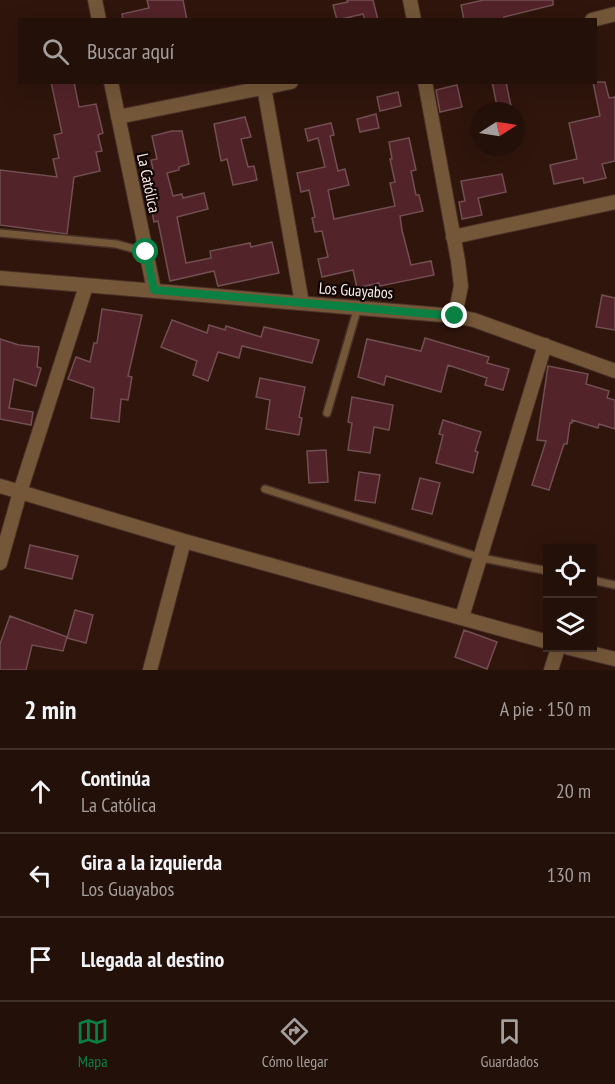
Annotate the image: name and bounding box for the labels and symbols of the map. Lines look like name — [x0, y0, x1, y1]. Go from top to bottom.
north arrow — [471, 102, 525, 156]
street label: La Católica — [133, 151, 165, 215]
route start — [132, 238, 158, 264]
street label: Los Guayabos — [318, 277, 394, 303]
route end — [441, 302, 467, 328]

